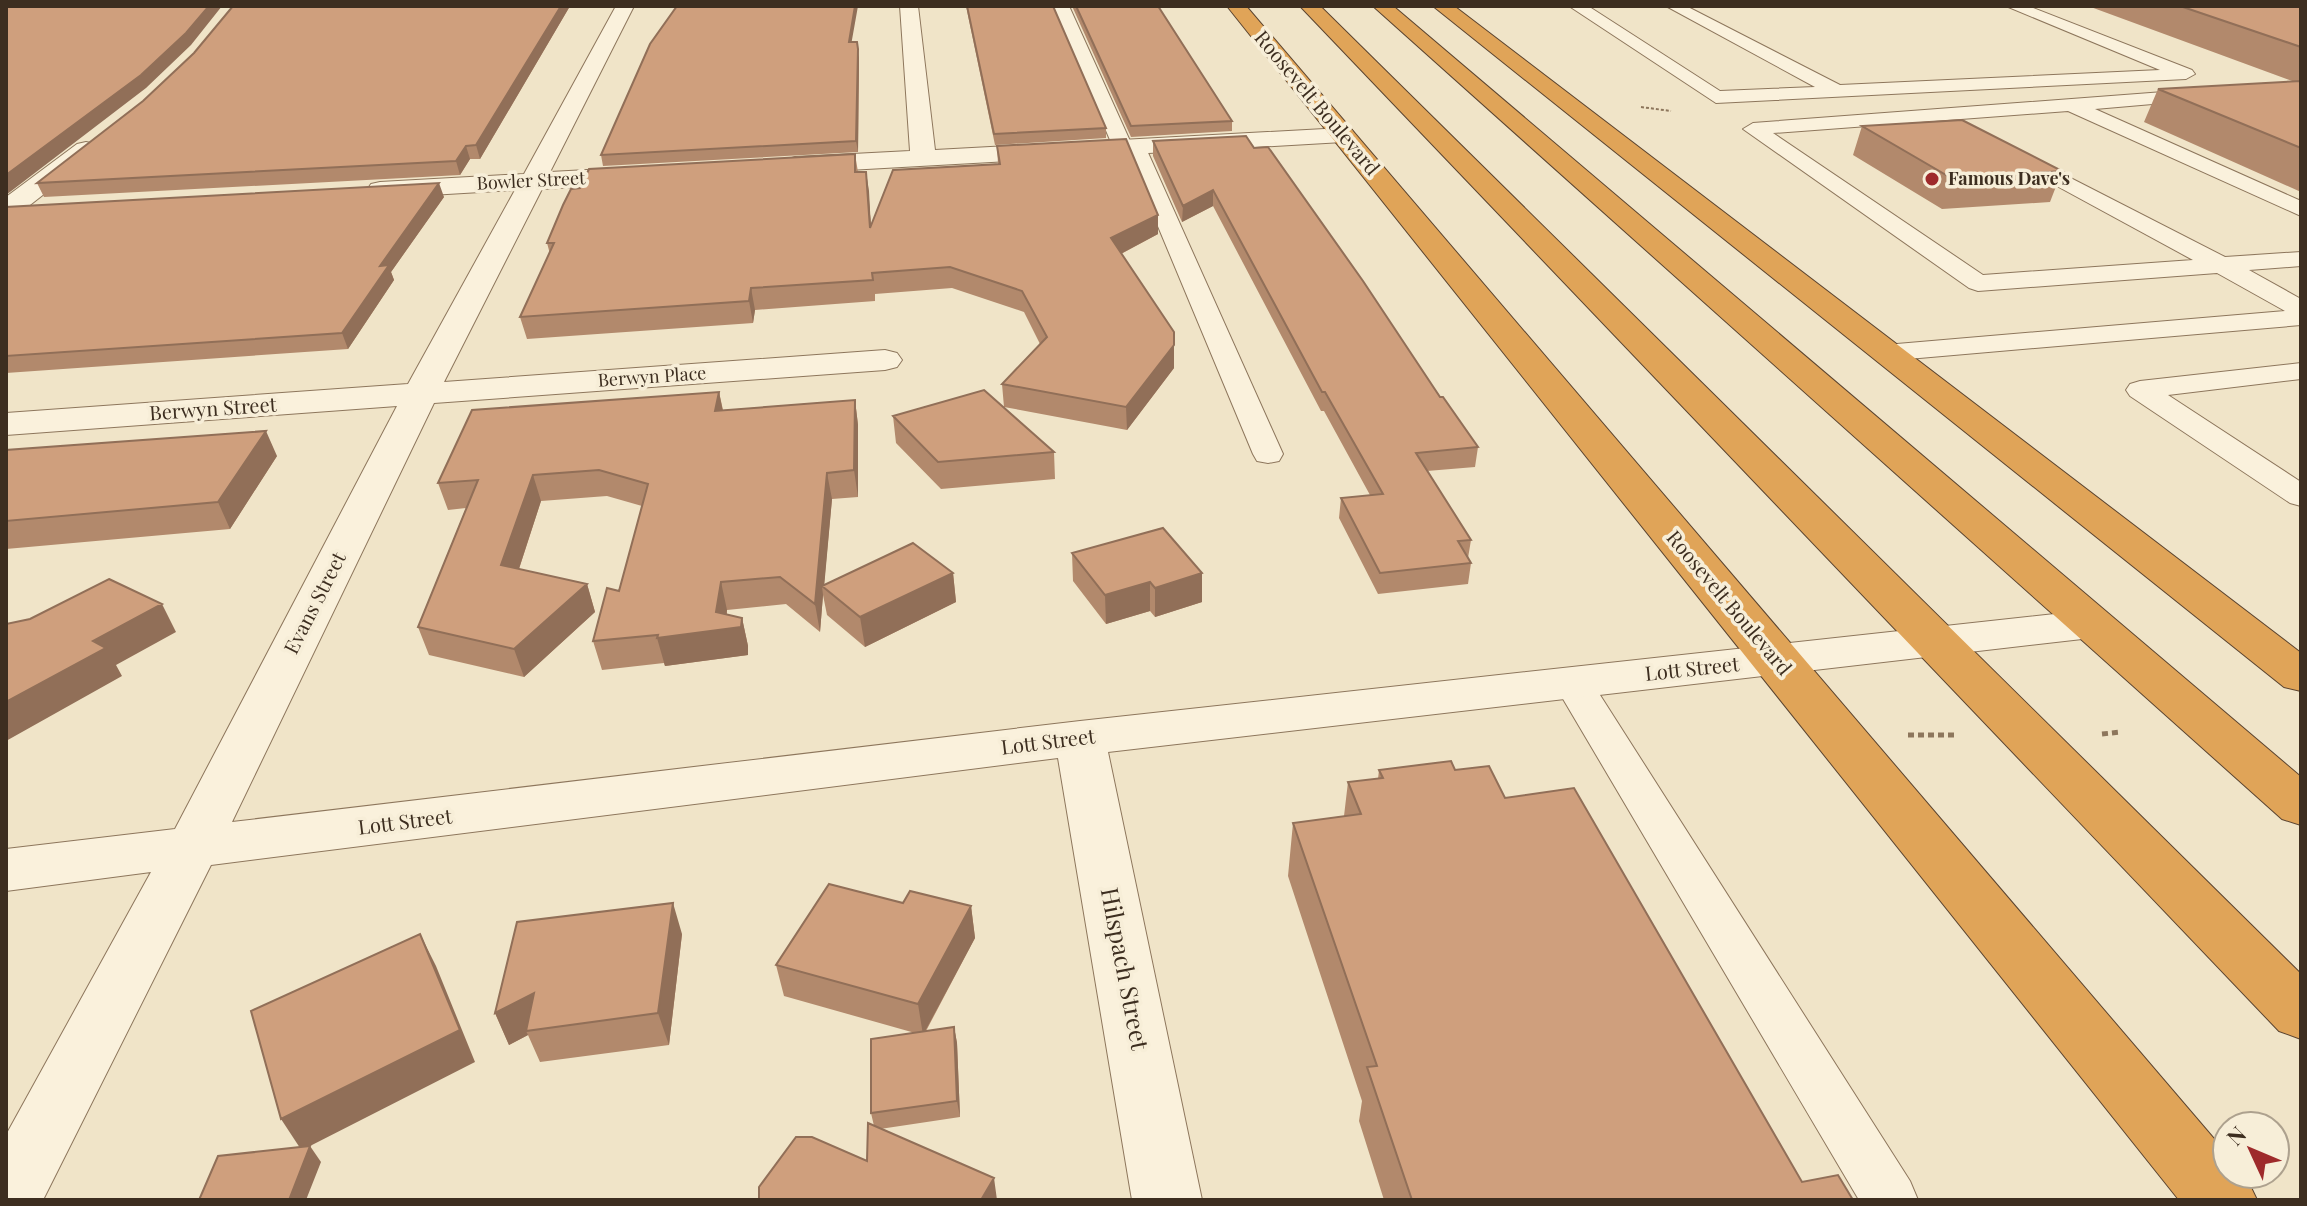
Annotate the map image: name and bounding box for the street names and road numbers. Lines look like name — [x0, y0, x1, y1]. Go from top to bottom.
street label: Roosevelt Boulevard — [1250, 24, 1387, 180]
street label: Bowler Street — [476, 165, 587, 195]
street label: Berwyn Place — [597, 360, 707, 392]
street label: Berwyn Street — [148, 390, 278, 425]
street label: Roosevelt Boulevard — [1662, 524, 1799, 680]
street label: Evans Street — [276, 546, 351, 658]
street label: Lott Street — [1643, 649, 1741, 686]
street label: Lott Street — [999, 721, 1097, 760]
street label: Lott Street — [356, 801, 454, 840]
street label: Hilspach Street — [1095, 885, 1157, 1053]

